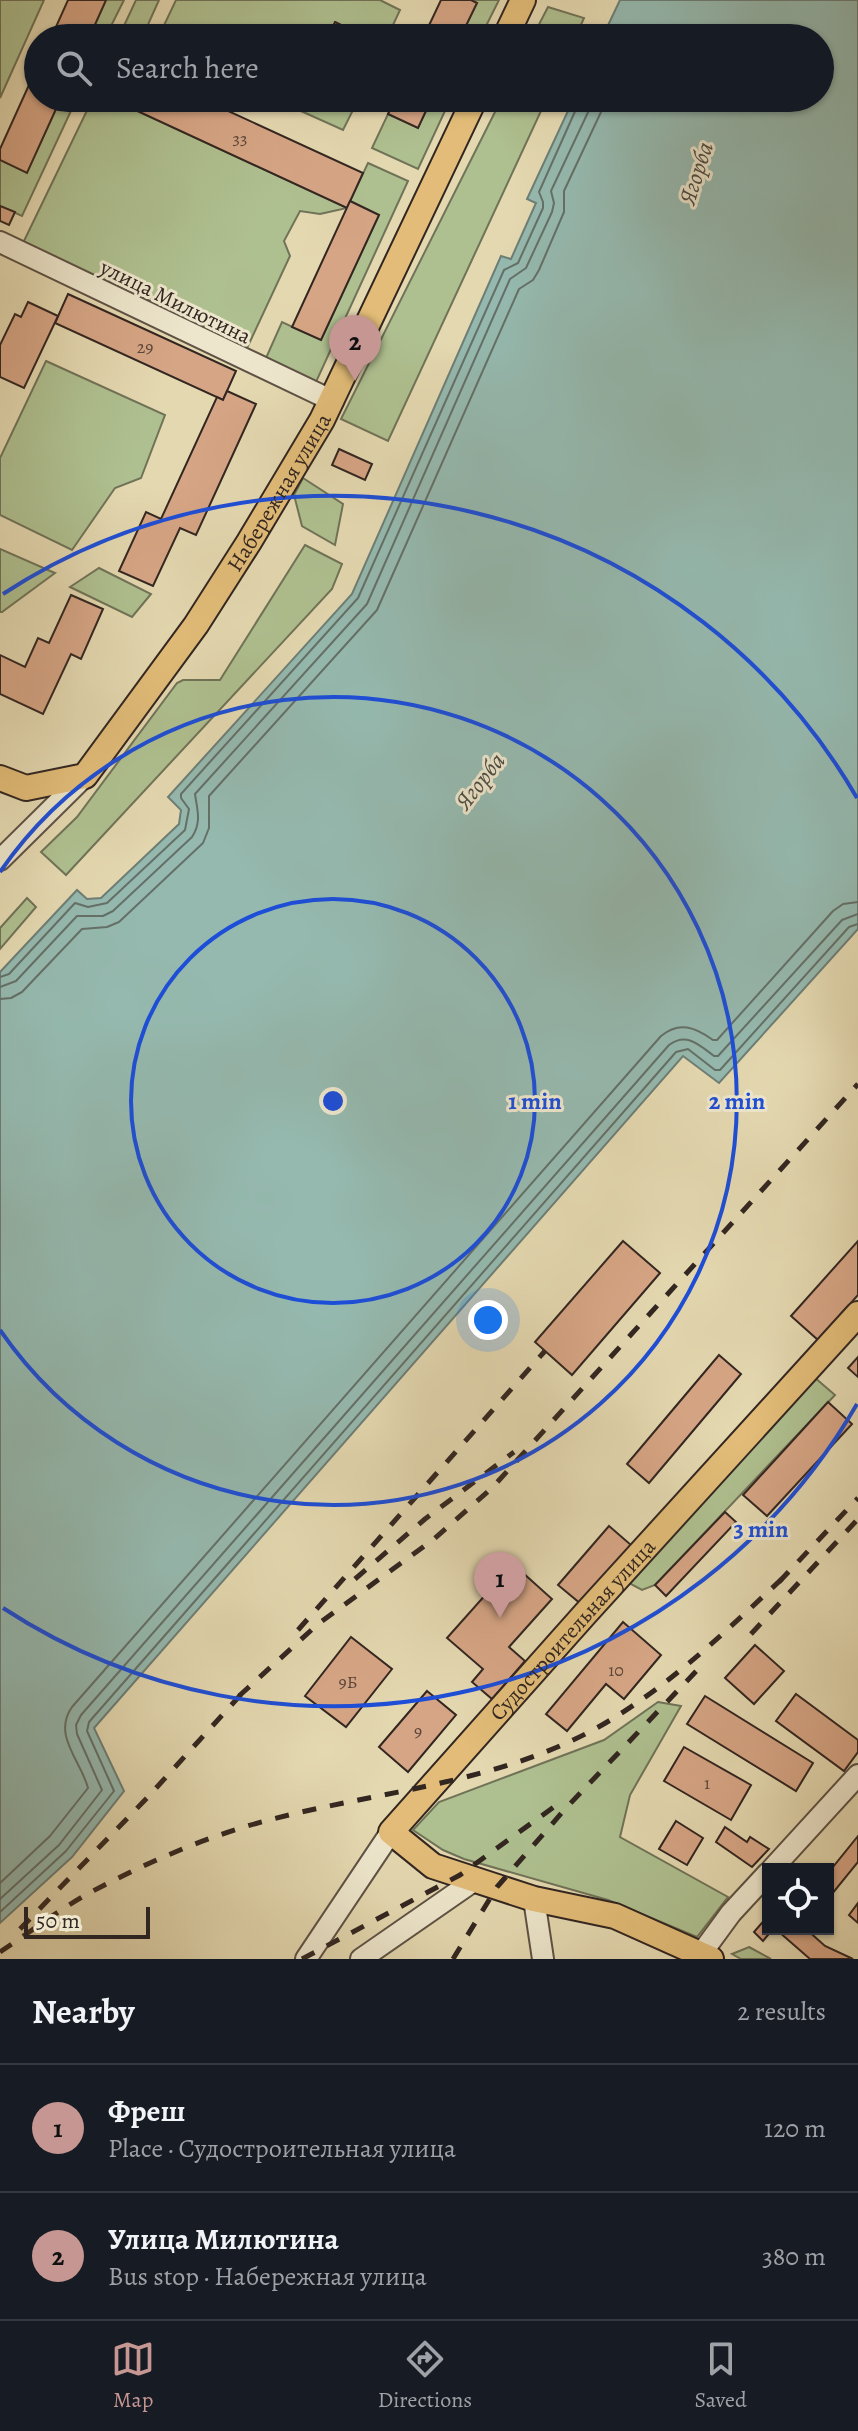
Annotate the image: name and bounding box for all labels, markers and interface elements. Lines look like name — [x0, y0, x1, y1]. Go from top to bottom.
search box — [24, 24, 834, 112]
icon: search — [52, 46, 96, 90]
text: Search here — [116, 48, 259, 88]
house number: 33 — [233, 126, 247, 150]
water label: Ягорба — [671, 138, 721, 209]
street label: улица Милютина — [94, 252, 257, 352]
pin: 2 — [329, 315, 381, 381]
house number: 29 — [137, 335, 153, 359]
street label: Набережная улица — [220, 408, 339, 577]
water label: Ягорба — [447, 746, 512, 817]
text: 1 min — [508, 1085, 562, 1117]
text: 2 min — [709, 1085, 766, 1117]
centre of rings — [319, 1087, 347, 1115]
your location — [468, 1300, 508, 1340]
text: 3 min — [733, 1513, 789, 1545]
street label: Судостроительная улица — [483, 1532, 663, 1727]
pin: 1 — [474, 1552, 526, 1618]
house number: 10 — [608, 1658, 624, 1682]
house number: 9Б — [339, 1670, 357, 1694]
house number: 9 — [414, 1719, 422, 1743]
house number: 1 — [704, 1771, 710, 1795]
map controls — [762, 1863, 834, 1935]
button: locate — [762, 1863, 834, 1935]
scale bar — [24, 1903, 150, 1939]
text: 50 m — [36, 1906, 80, 1936]
text: Nearby — [32, 1988, 135, 2035]
text: 2 results — [737, 1994, 826, 2029]
text: Фреш — [108, 2091, 185, 2131]
text: 1 — [53, 2111, 63, 2146]
text: 120 m — [764, 2111, 826, 2146]
text: Place · Судостроительная улица — [108, 2131, 456, 2166]
text: Улица Милютина — [108, 2219, 339, 2259]
text: 2 — [52, 2239, 64, 2274]
text: 380 m — [762, 2239, 826, 2274]
text: Bus stop · Набережная улица — [108, 2259, 427, 2294]
tab: Map — [111, 2337, 155, 2415]
tab: Directions — [378, 2337, 472, 2415]
tab: Saved — [695, 2337, 747, 2415]

